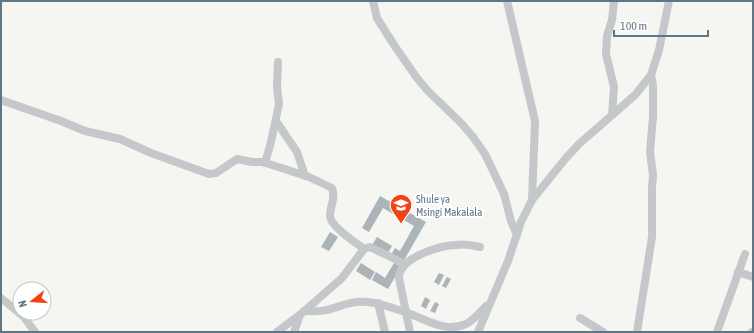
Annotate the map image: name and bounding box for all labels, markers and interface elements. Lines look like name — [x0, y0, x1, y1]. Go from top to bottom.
scale bar — [614, 12, 708, 38]
text: 100 m — [620, 19, 647, 33]
school or university icon: Shule ya Msingi Makalala — [388, 192, 414, 225]
place label: Shule ya Msingi Makalala — [416, 193, 482, 218]
north arrow — [12, 281, 52, 321]
text: N — [16, 299, 29, 309]

